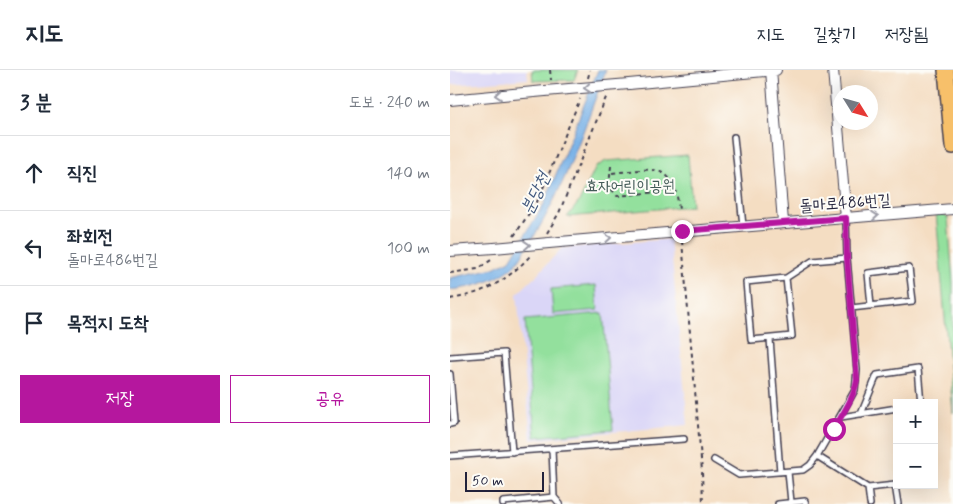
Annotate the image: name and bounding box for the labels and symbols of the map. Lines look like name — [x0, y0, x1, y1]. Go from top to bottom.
one-way arrow — [583, 82, 591, 93]
north arrow — [833, 85, 878, 130]
one-way arrow — [493, 90, 501, 101]
water label: 분당천 — [516, 167, 557, 218]
park label: 효자어린이공원 — [585, 176, 675, 197]
street label: 돌마로486번길 — [799, 190, 891, 217]
one-way arrow — [871, 210, 879, 221]
route end — [671, 220, 694, 243]
one-way arrow — [605, 233, 613, 244]
one-way arrow — [523, 240, 531, 251]
route start — [823, 418, 846, 441]
scale bar — [465, 469, 544, 492]

